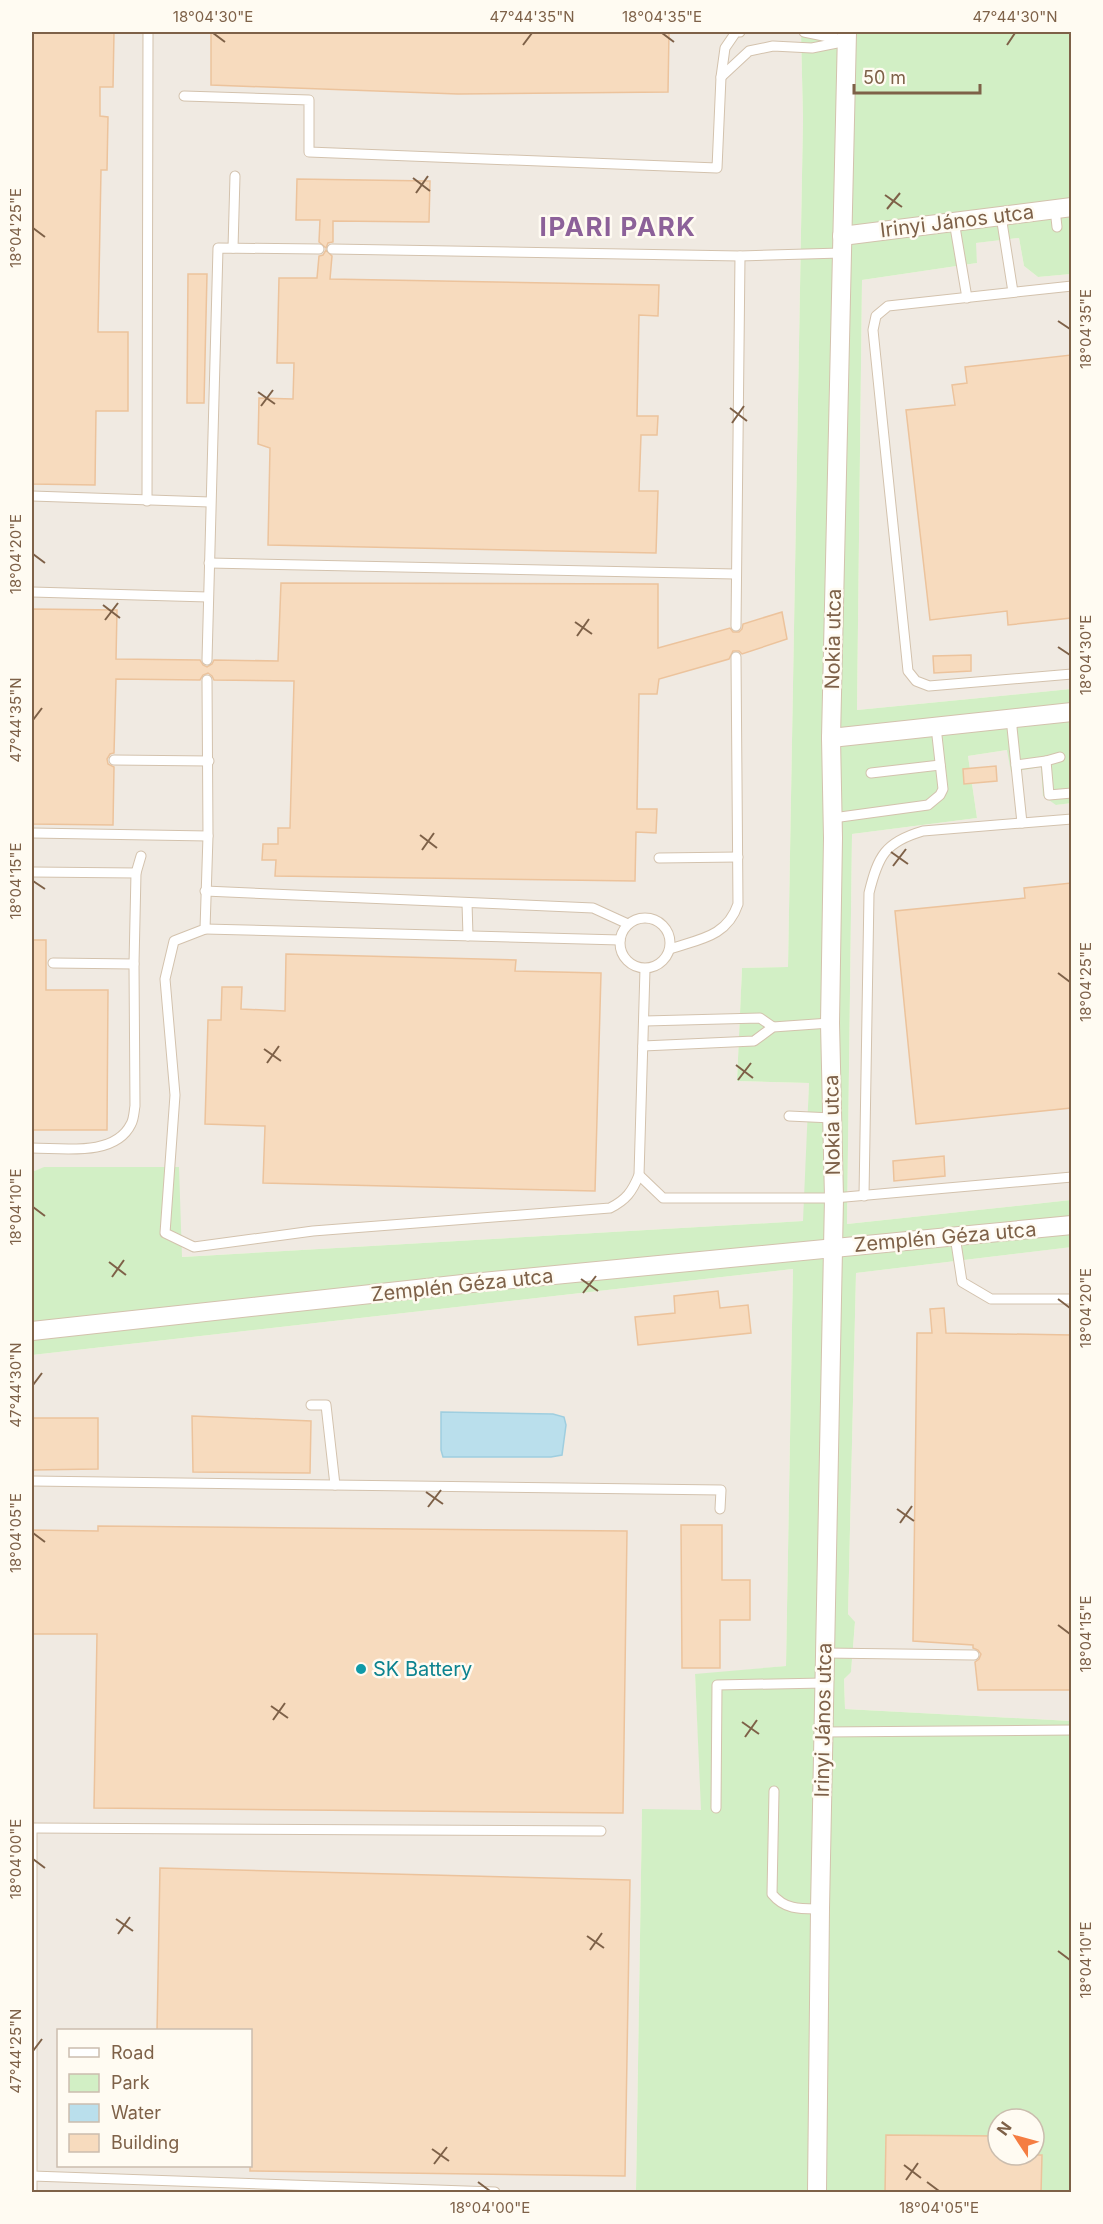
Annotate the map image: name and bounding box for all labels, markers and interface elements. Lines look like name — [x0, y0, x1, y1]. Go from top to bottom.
text: 18°04'30"E — [173, 7, 253, 26]
text: 47°44'35"N — [490, 7, 574, 26]
text: 18°04'35"E — [622, 7, 702, 26]
text: 47°44'30"N — [972, 7, 1058, 26]
scale bar — [854, 57, 980, 95]
text: 50 m — [863, 67, 906, 88]
text: 18°04'25"E — [6, 188, 25, 268]
street label: Irinyi János utca — [879, 200, 1035, 242]
district label: IPARI PARK — [540, 211, 696, 242]
text: 18°04'35"E — [1076, 289, 1095, 369]
text: 18°04'20"E — [6, 514, 25, 594]
street label: Nokia utca — [820, 588, 846, 690]
text: 18°04'30"E — [1076, 615, 1095, 695]
text: 47°44'35"N — [6, 678, 25, 762]
text: 18°04'15"E — [6, 843, 25, 919]
text: 18°04'25"E — [1076, 942, 1095, 1022]
street label: Nokia utca — [819, 1074, 845, 1176]
text: 18°04'10"E — [6, 1168, 25, 1246]
street label: Zemplén Géza utca — [853, 1217, 1037, 1257]
street label: Zemplén Géza utca — [370, 1263, 554, 1307]
text: 18°04'20"E — [1076, 1268, 1095, 1348]
text: 47°44'30"N — [6, 1342, 25, 1428]
text: 18°04'05"E — [6, 1493, 25, 1573]
text: 18°04'15"E — [1076, 1596, 1095, 1672]
street label: Irinyi János utca — [810, 1642, 836, 1798]
place label: SK Battery — [373, 1657, 472, 1681]
marker: SK Battery — [354, 1662, 368, 1676]
text: 18°04'00"E — [6, 1819, 25, 1899]
text: 18°04'10"E — [1076, 1921, 1095, 1999]
text: 47°44'25"N — [6, 2009, 25, 2093]
legend — [57, 2029, 252, 2167]
text: Road — [111, 2042, 154, 2063]
text: Park — [111, 2072, 150, 2093]
text: Water — [111, 2102, 161, 2123]
north arrow — [986, 2107, 1046, 2167]
text: N — [992, 2117, 1016, 2139]
text: Building — [111, 2132, 179, 2153]
text: 18°04'00"E — [450, 2198, 530, 2217]
text: 18°04'05"E — [899, 2198, 979, 2217]

